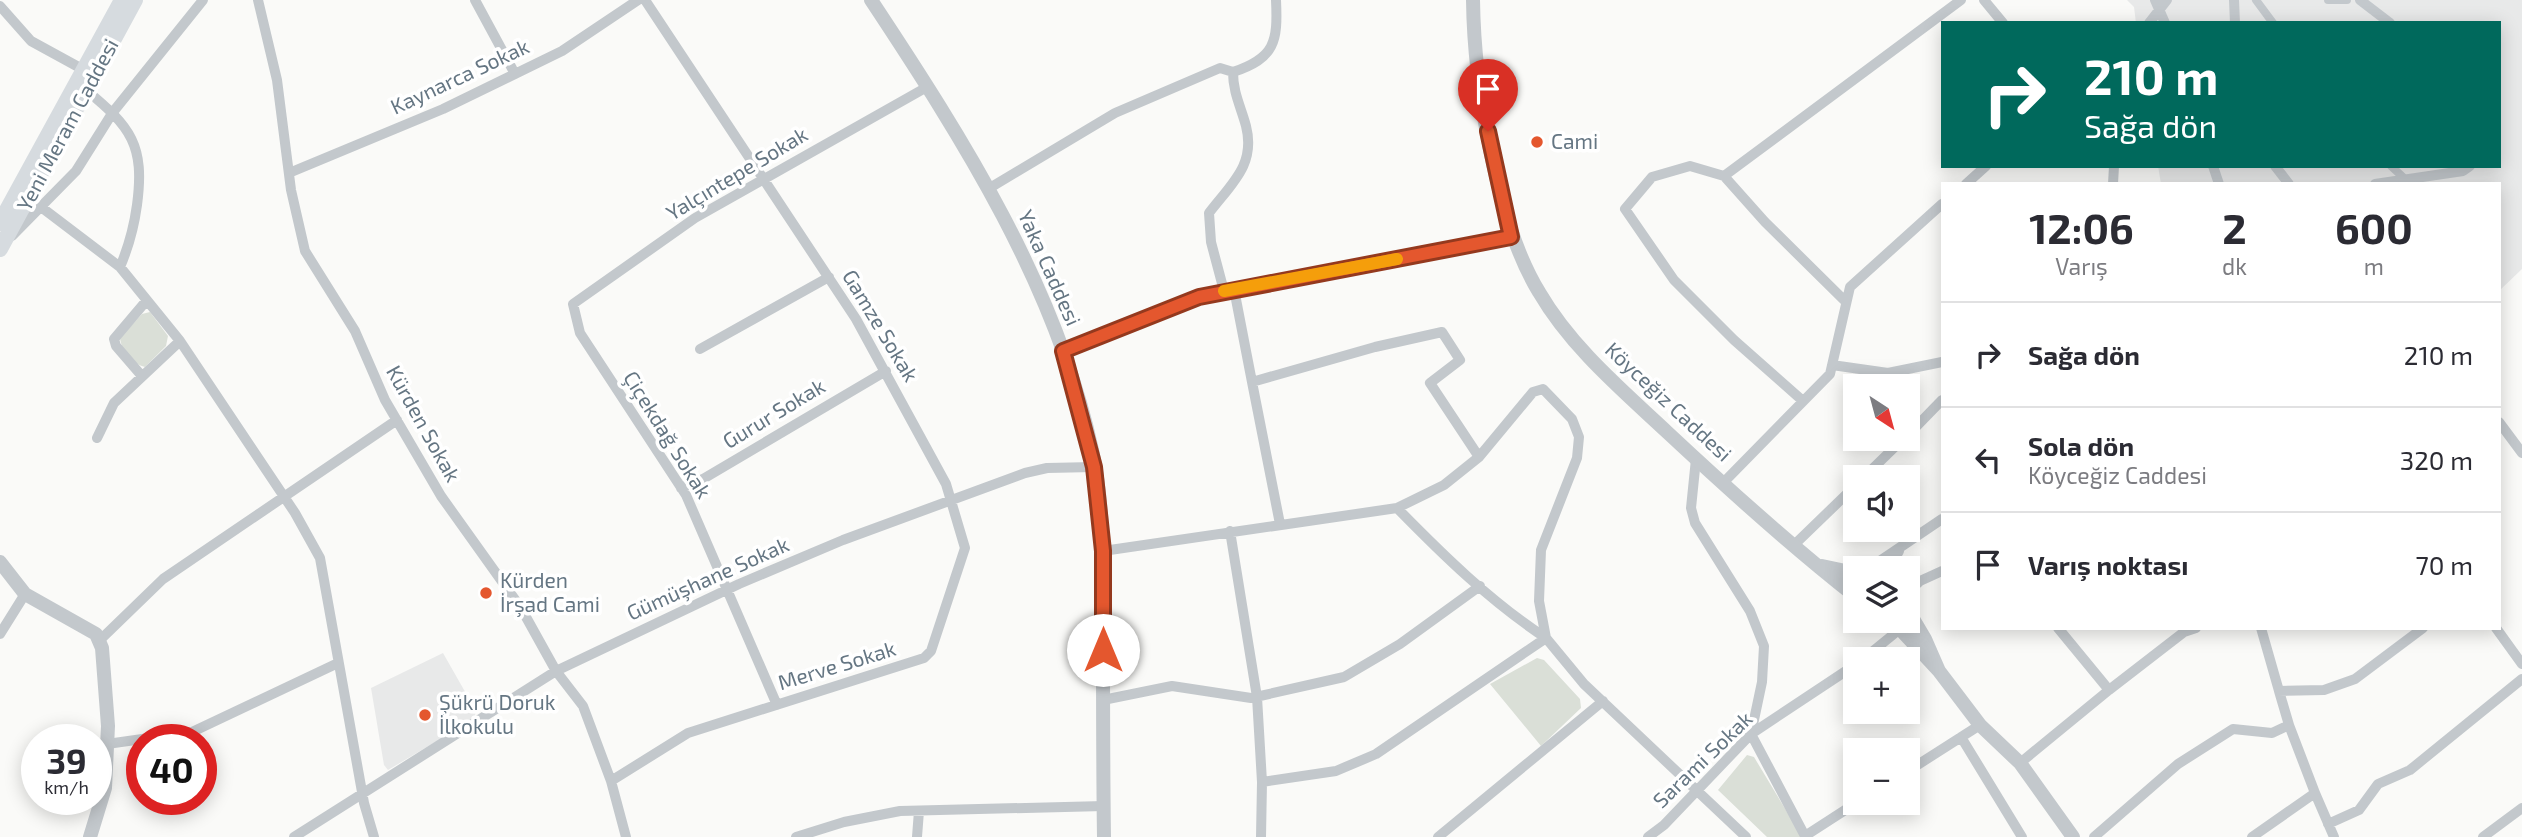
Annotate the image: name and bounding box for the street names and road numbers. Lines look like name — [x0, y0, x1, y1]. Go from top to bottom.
street label: Kaynarca Sokak — [386, 32, 533, 119]
street label: Yeni Meram Caddesi — [11, 34, 123, 215]
street label: Yalçıntepe Sokak — [661, 121, 813, 226]
street label: Yaka Caddesi — [1014, 206, 1087, 329]
street label: Gamze Sokak — [838, 265, 925, 386]
street label: Köyceğiz Caddesi — [1601, 336, 1737, 466]
street label: Kürden Sokak — [382, 361, 467, 486]
street label: Çiçekdağ Sokak — [617, 366, 718, 504]
street label: Gurur Sokak — [718, 372, 829, 453]
street label: Gümüşhane Sokak — [623, 531, 793, 626]
street label: Merve Sokak — [775, 635, 899, 694]
street label: Sarami Sokak — [1647, 705, 1757, 812]

